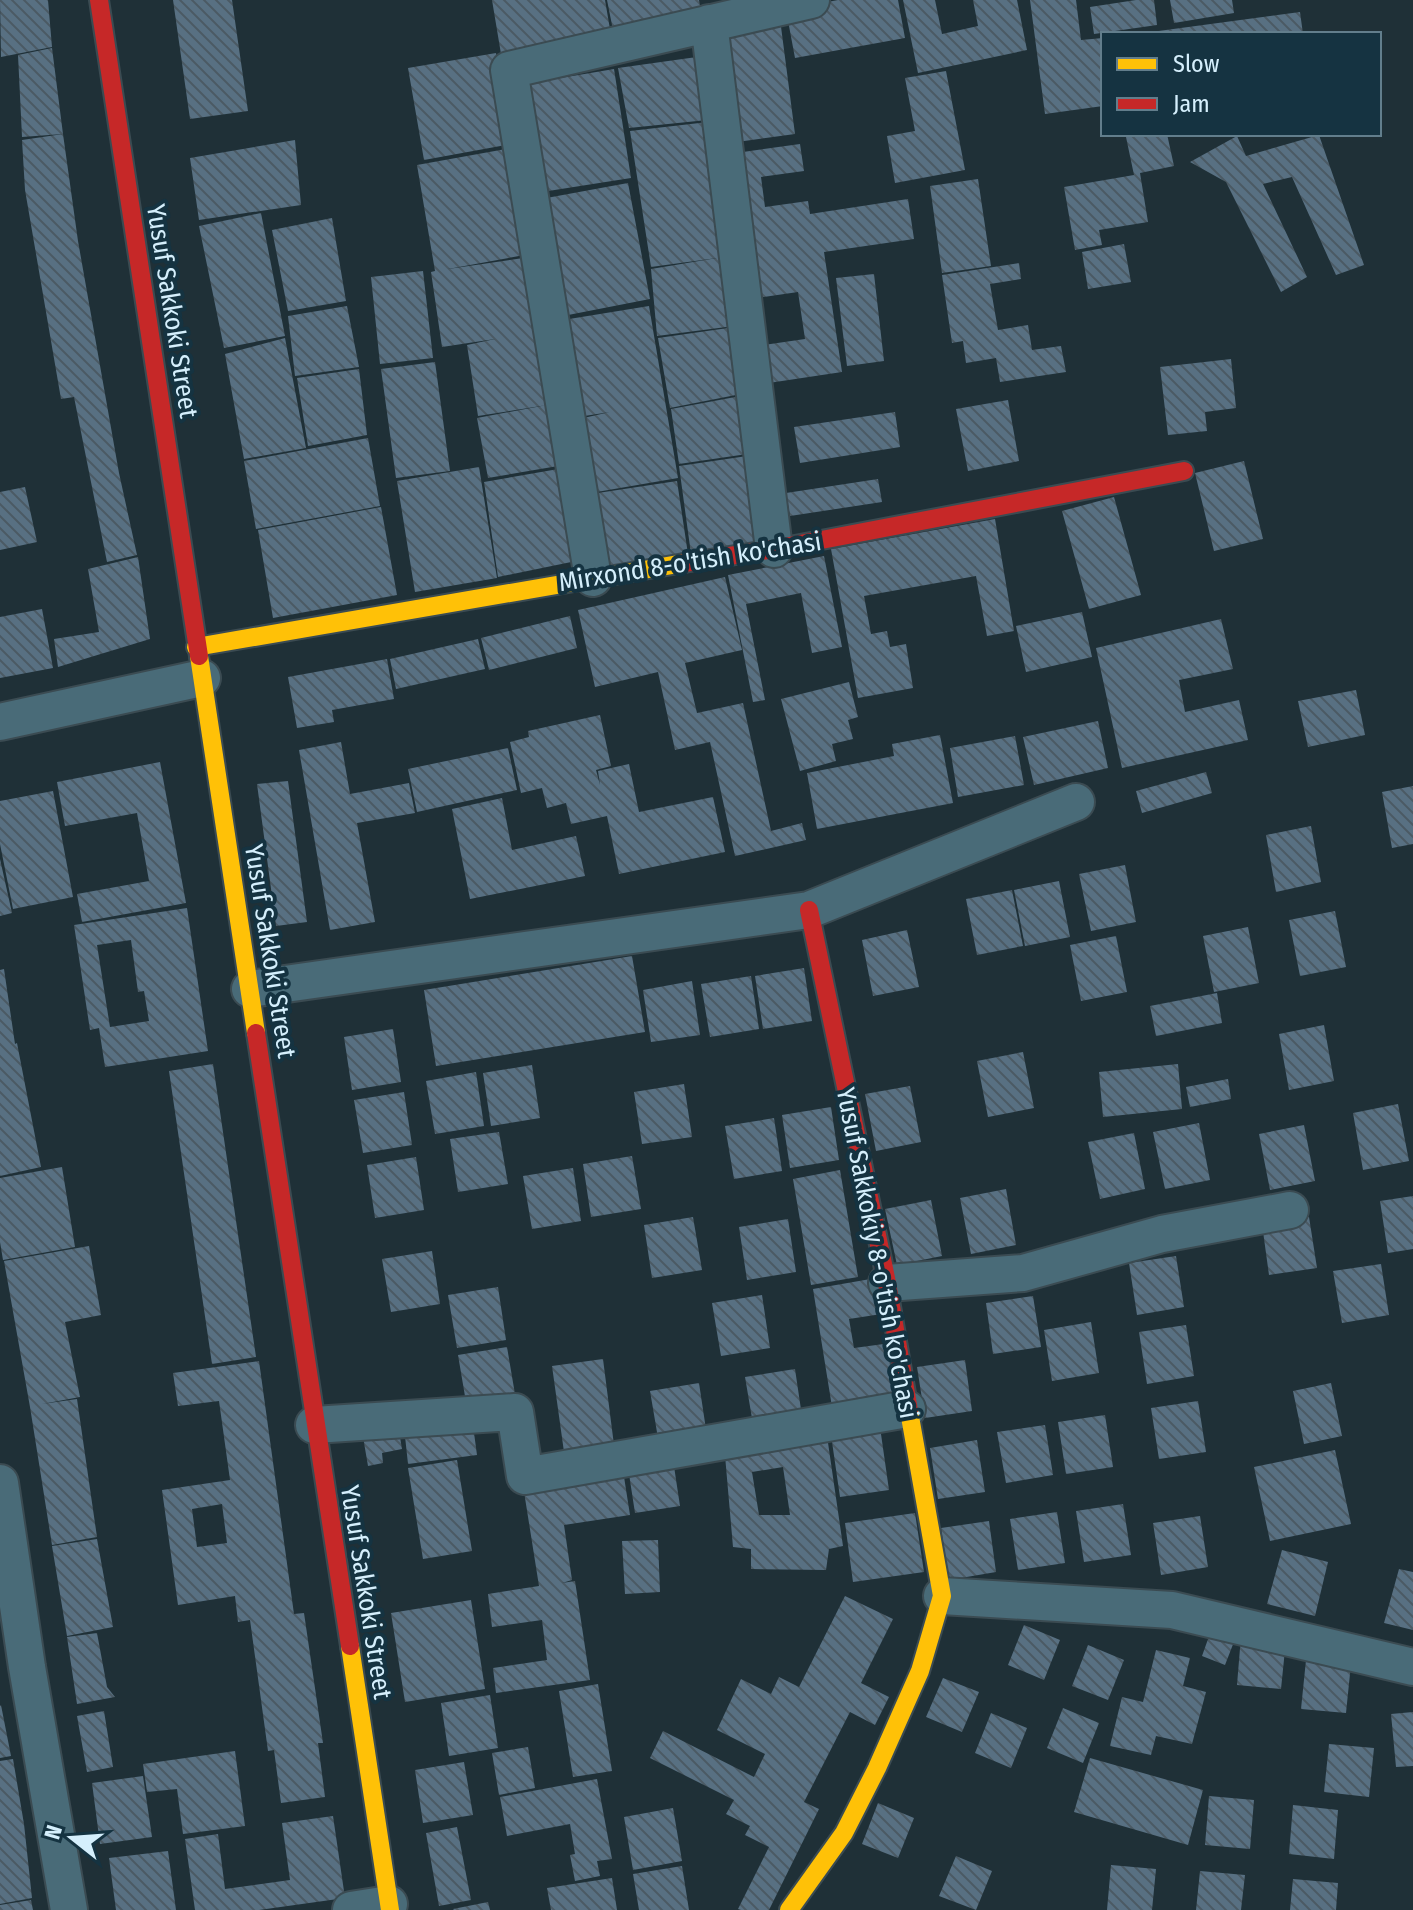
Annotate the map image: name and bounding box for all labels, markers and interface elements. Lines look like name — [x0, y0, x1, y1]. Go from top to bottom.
legend — [1101, 32, 1381, 136]
text: Slow — [1173, 50, 1220, 78]
text: Jam — [1173, 90, 1210, 118]
street label: Yusuf Sakkoki Street — [140, 202, 204, 421]
street label: Mirxond 8-o'tish ko'chasi — [556, 526, 824, 598]
street label: Yusuf Sakkoki Street — [238, 842, 302, 1061]
street label: Yusuf Sakkokiy 8-o'tish ko'chasi — [830, 1085, 924, 1421]
street label: Yusuf Sakkoki Street — [334, 1483, 398, 1702]
north arrow — [32, 1798, 112, 1878]
text: N — [39, 1822, 68, 1843]

